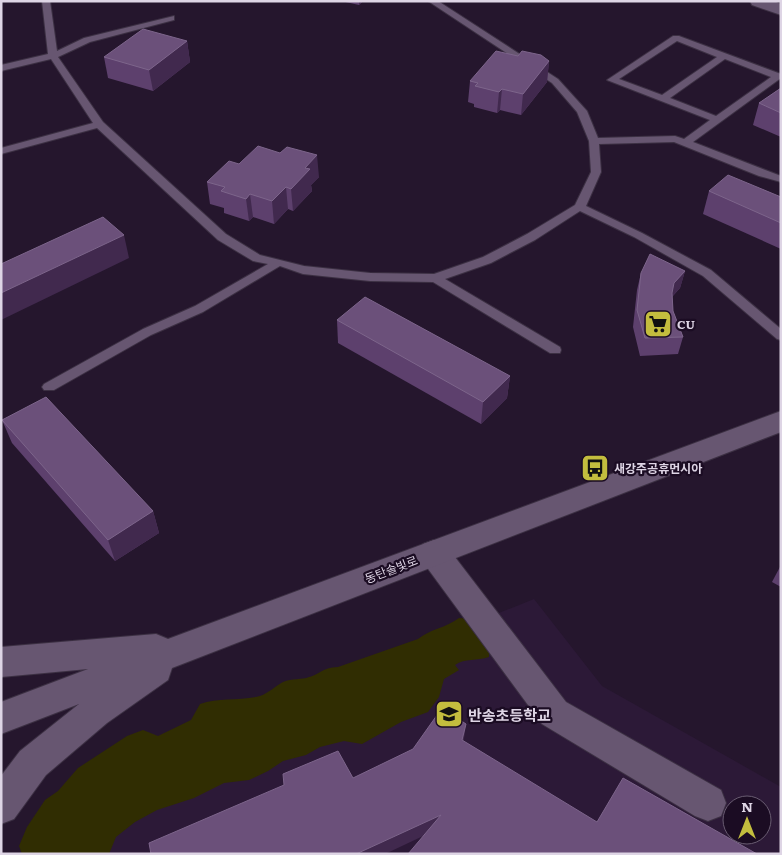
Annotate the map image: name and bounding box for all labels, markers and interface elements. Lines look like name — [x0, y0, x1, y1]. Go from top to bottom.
supermarket icon: CU — [643, 309, 673, 339]
place label: CU — [677, 315, 695, 333]
bus stop icon: 새강주공휴먼시아 — [580, 453, 610, 483]
place label: 새강주공휴먼시아 — [614, 459, 702, 477]
street label: 동탄솔빛로 — [362, 551, 420, 587]
school or university icon: 반송초등학교 — [434, 699, 464, 729]
place label: 반송초등학교 — [468, 703, 551, 726]
north arrow — [722, 795, 772, 845]
text: N — [741, 796, 753, 816]

